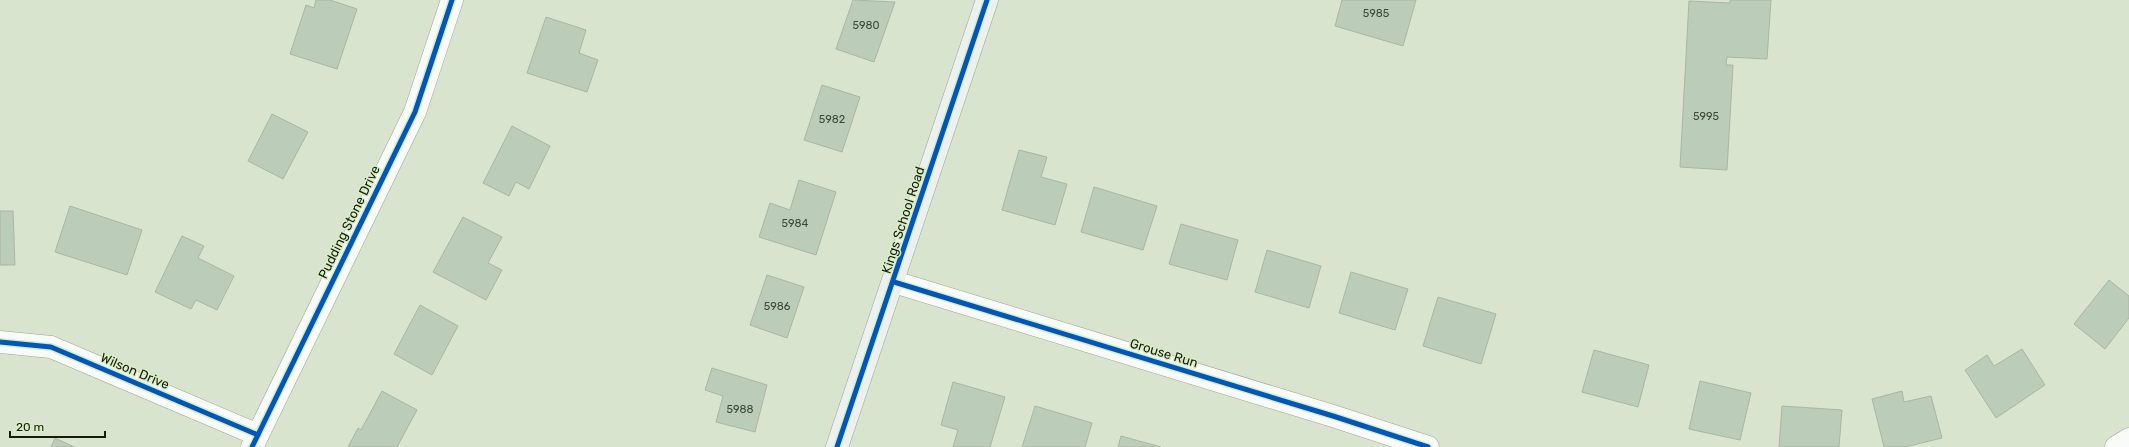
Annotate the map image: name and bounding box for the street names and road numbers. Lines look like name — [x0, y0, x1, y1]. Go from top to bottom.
street label: Pudding Stone Drive — [315, 163, 384, 281]
street label: Kings School Road — [879, 165, 928, 276]
street label: Grouse Run — [1128, 336, 1200, 370]
street label: Wilson Drive — [98, 350, 172, 392]

